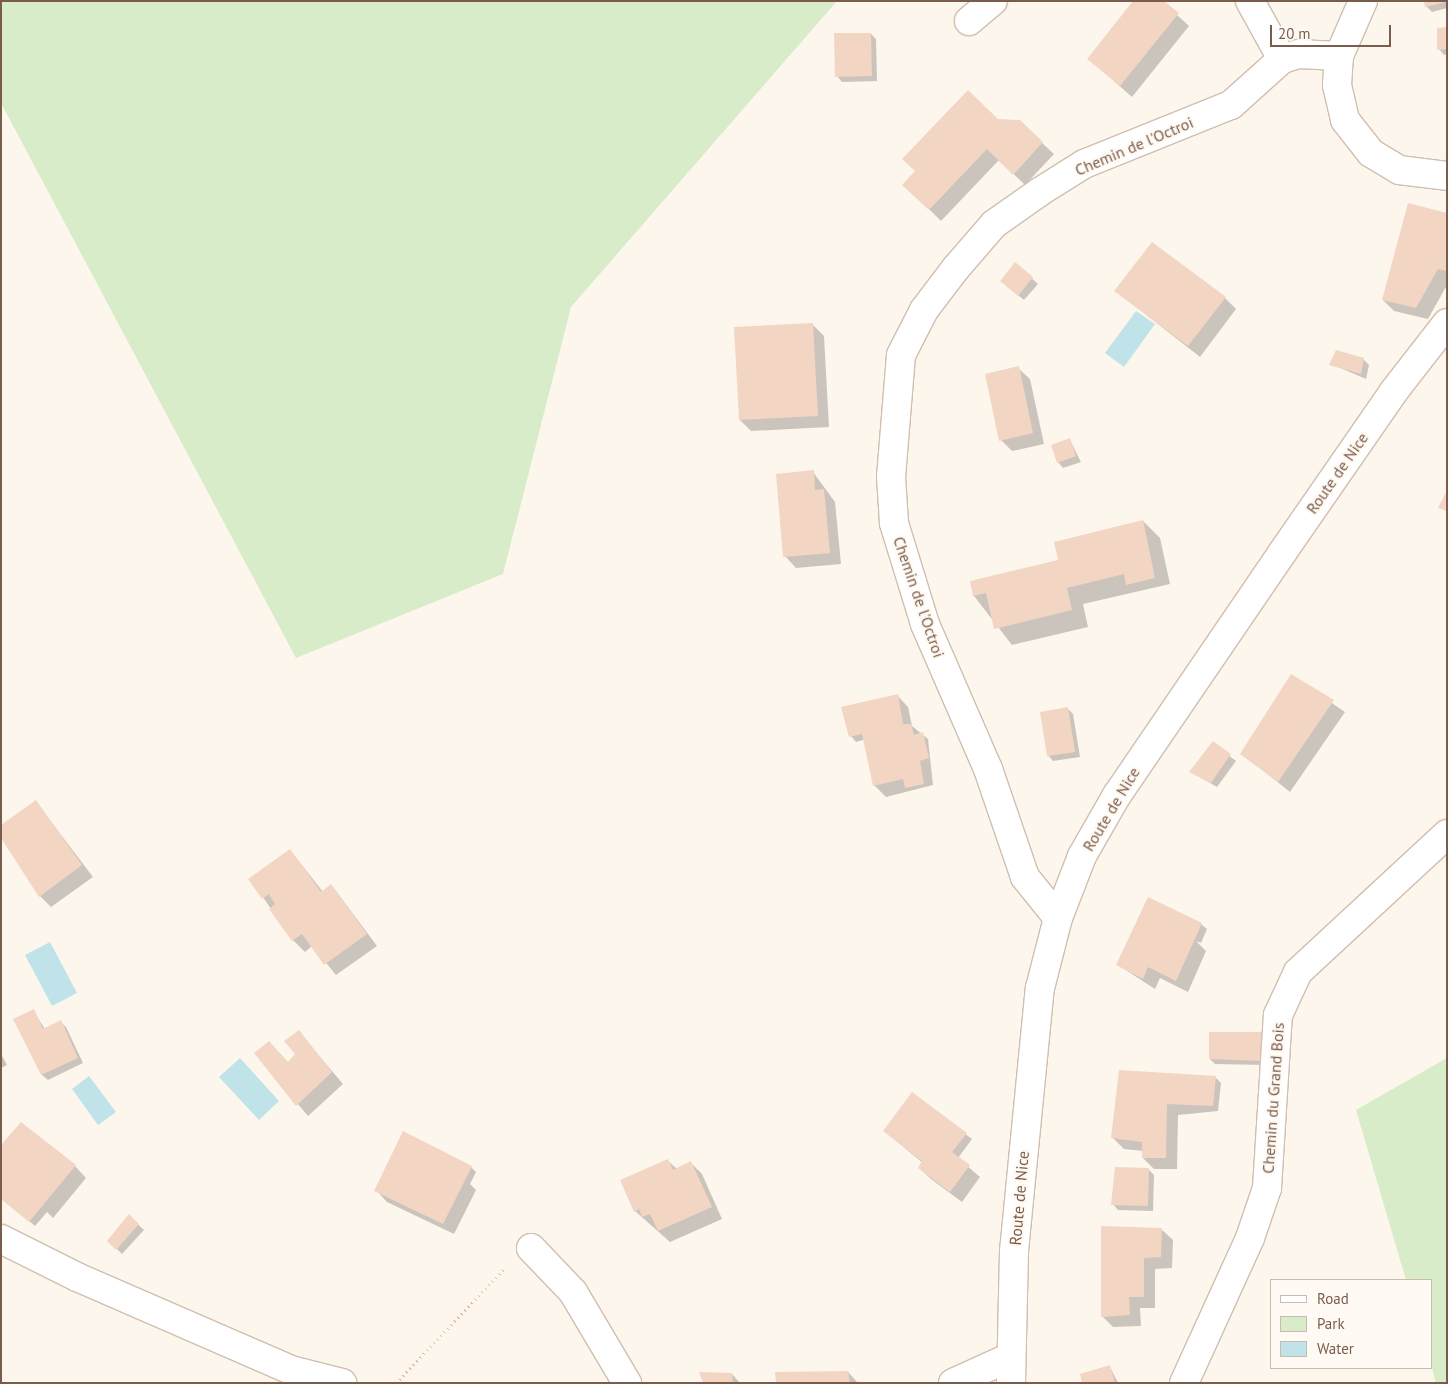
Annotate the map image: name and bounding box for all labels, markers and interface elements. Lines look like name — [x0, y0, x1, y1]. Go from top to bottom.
scale bar — [1273, 15, 1394, 47]
text: 20 m — [1278, 24, 1311, 43]
street label: Chemin de l'Octroi — [1072, 112, 1196, 180]
street label: Route de Nice — [1302, 429, 1372, 517]
street label: Chemin de l'Octroi — [889, 534, 949, 660]
street label: Route de Nice — [1078, 763, 1144, 855]
street label: Chemin du Grand Bois — [1258, 1022, 1288, 1174]
street label: Route de Nice — [1005, 1150, 1033, 1246]
legend — [1270, 1279, 1433, 1369]
text: Road — [1317, 1289, 1349, 1308]
text: Park — [1317, 1314, 1345, 1333]
text: Water — [1317, 1339, 1354, 1358]

